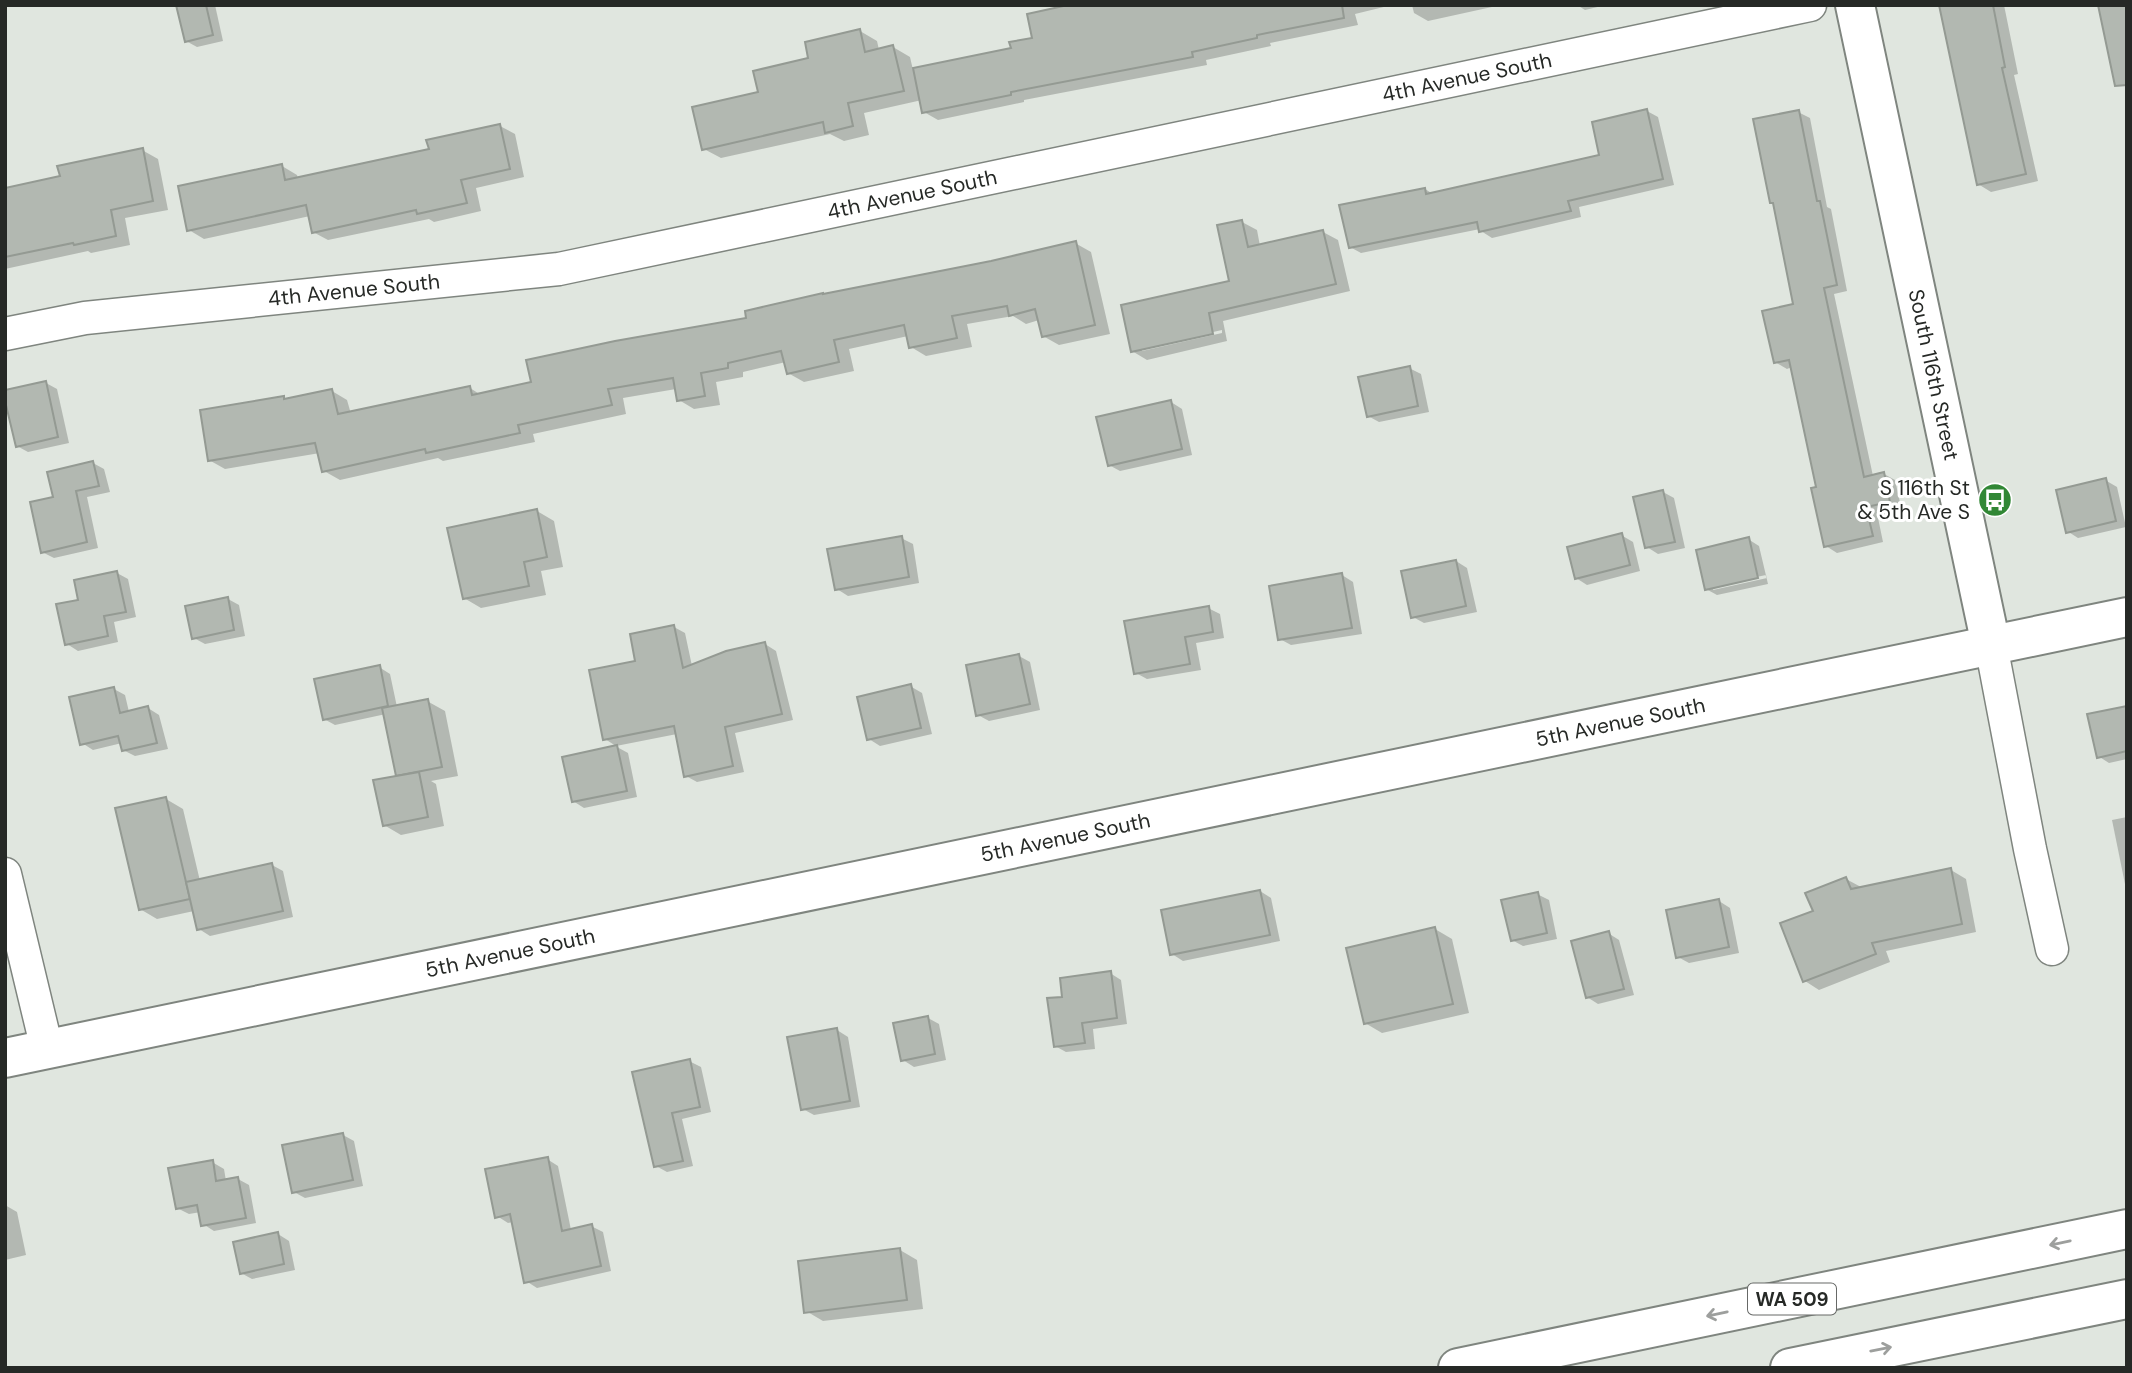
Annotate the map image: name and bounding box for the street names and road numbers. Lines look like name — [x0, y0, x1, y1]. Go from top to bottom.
street label: 4th Avenue South — [1380, 46, 1554, 109]
street label: 4th Avenue South — [825, 163, 999, 226]
street label: 4th Avenue South — [267, 267, 441, 313]
street label: South 116th Street — [1902, 287, 1965, 463]
street label: 5th Avenue South — [1533, 691, 1708, 754]
street label: 5th Avenue South — [978, 806, 1153, 869]
street label: 5th Avenue South — [423, 922, 598, 984]
road number: WA 509 — [1748, 1284, 1836, 1315]

